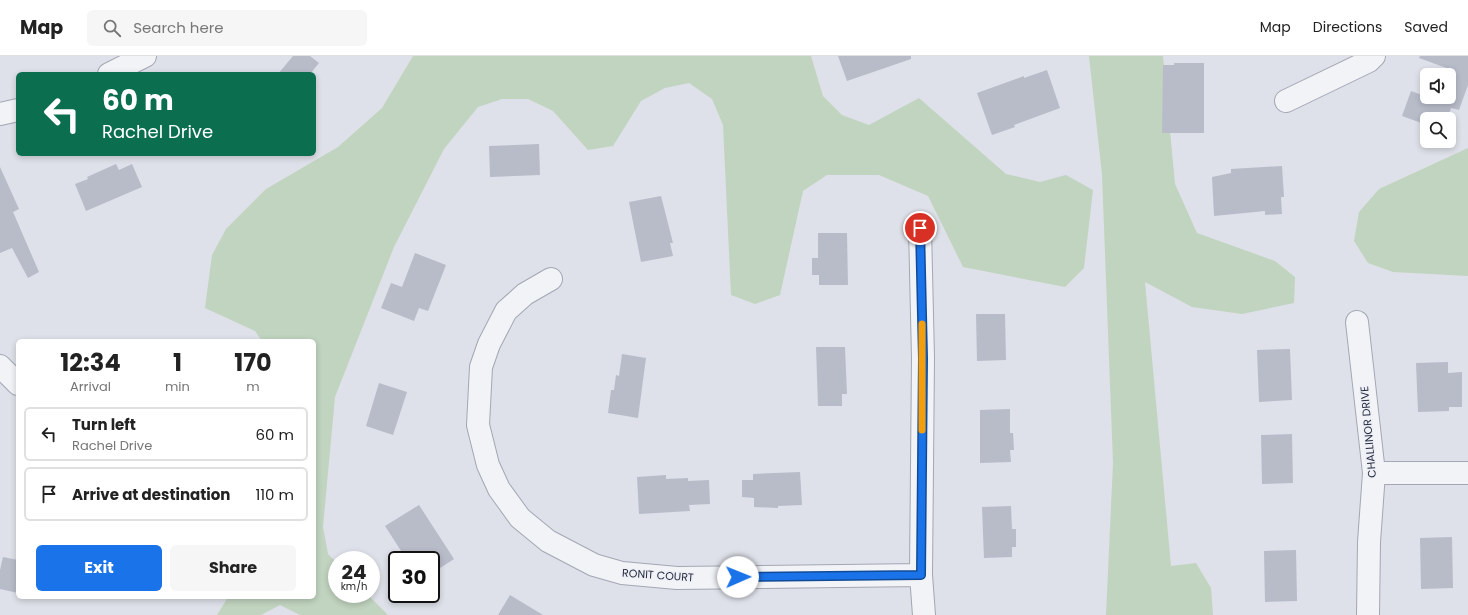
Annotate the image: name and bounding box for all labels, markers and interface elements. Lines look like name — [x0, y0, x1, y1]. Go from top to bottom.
search box — [87, 10, 367, 46]
text: Map — [20, 14, 63, 41]
icon: search — [101, 17, 123, 39]
text: Search here — [133, 17, 224, 38]
text: Map — [1260, 17, 1291, 37]
text: Directions — [1313, 17, 1382, 37]
text: Saved — [1404, 17, 1448, 37]
map controls — [1420, 68, 1456, 148]
button: sound — [1420, 68, 1456, 104]
text: 60 m — [102, 81, 174, 120]
icon: left — [36, 88, 88, 140]
button: search — [1420, 112, 1456, 148]
text: Rachel Drive — [102, 119, 213, 144]
pin — [903, 211, 937, 245]
icon: arrive — [909, 217, 931, 239]
text: 12:34 — [60, 346, 121, 379]
text: 1 — [173, 346, 182, 379]
text: 170 — [234, 346, 272, 379]
text: Arrival — [70, 377, 111, 396]
text: min — [165, 377, 190, 396]
text: m — [246, 377, 260, 396]
street label: CHALLINOR DRIVE — [1356, 385, 1380, 479]
text: Turn left — [72, 414, 136, 435]
icon: left — [38, 423, 60, 445]
text: 60 m — [256, 424, 294, 445]
text: Rachel Drive — [72, 436, 152, 455]
icon: arrive — [38, 483, 60, 505]
text: Arrive at destination — [72, 484, 230, 505]
text: 110 m — [256, 484, 294, 505]
button: Exit — [36, 545, 162, 591]
button: Share — [170, 545, 296, 591]
speed limit sign: 30 — [388, 551, 440, 603]
position arrow — [717, 556, 759, 598]
text: 24 — [342, 558, 366, 586]
street label: RONIT COURT — [622, 565, 694, 585]
text: km/h — [341, 579, 367, 594]

